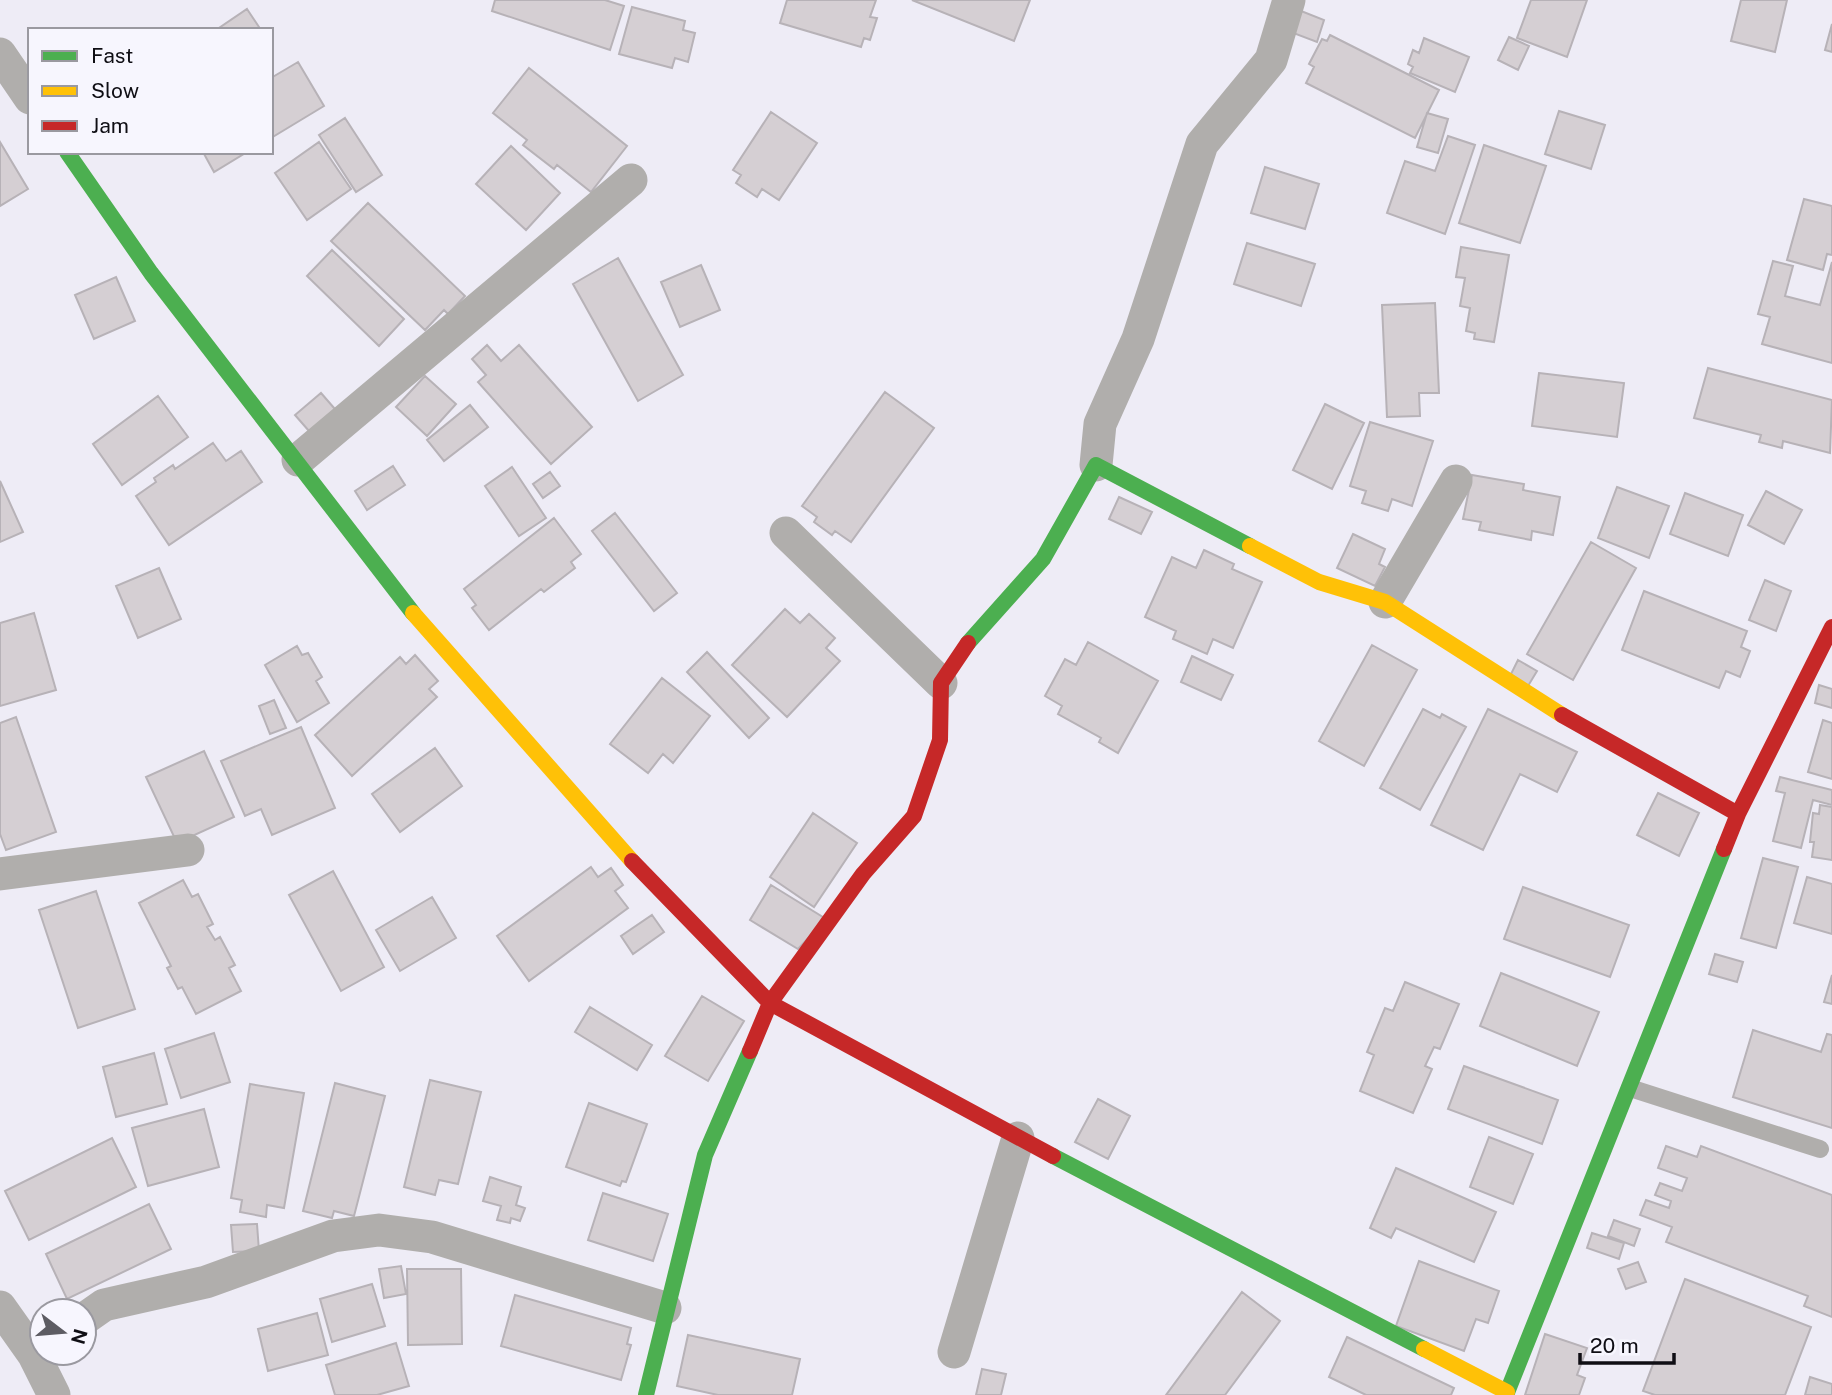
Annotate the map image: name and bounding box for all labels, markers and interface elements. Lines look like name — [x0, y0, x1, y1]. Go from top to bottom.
legend — [28, 28, 273, 154]
text: Fast — [91, 43, 133, 68]
text: Slow — [91, 78, 139, 103]
text: Jam — [91, 113, 129, 138]
north arrow — [28, 1297, 98, 1367]
scale bar — [1580, 1322, 1674, 1366]
text: N — [67, 1327, 92, 1347]
text: 20 m — [1590, 1333, 1639, 1358]

